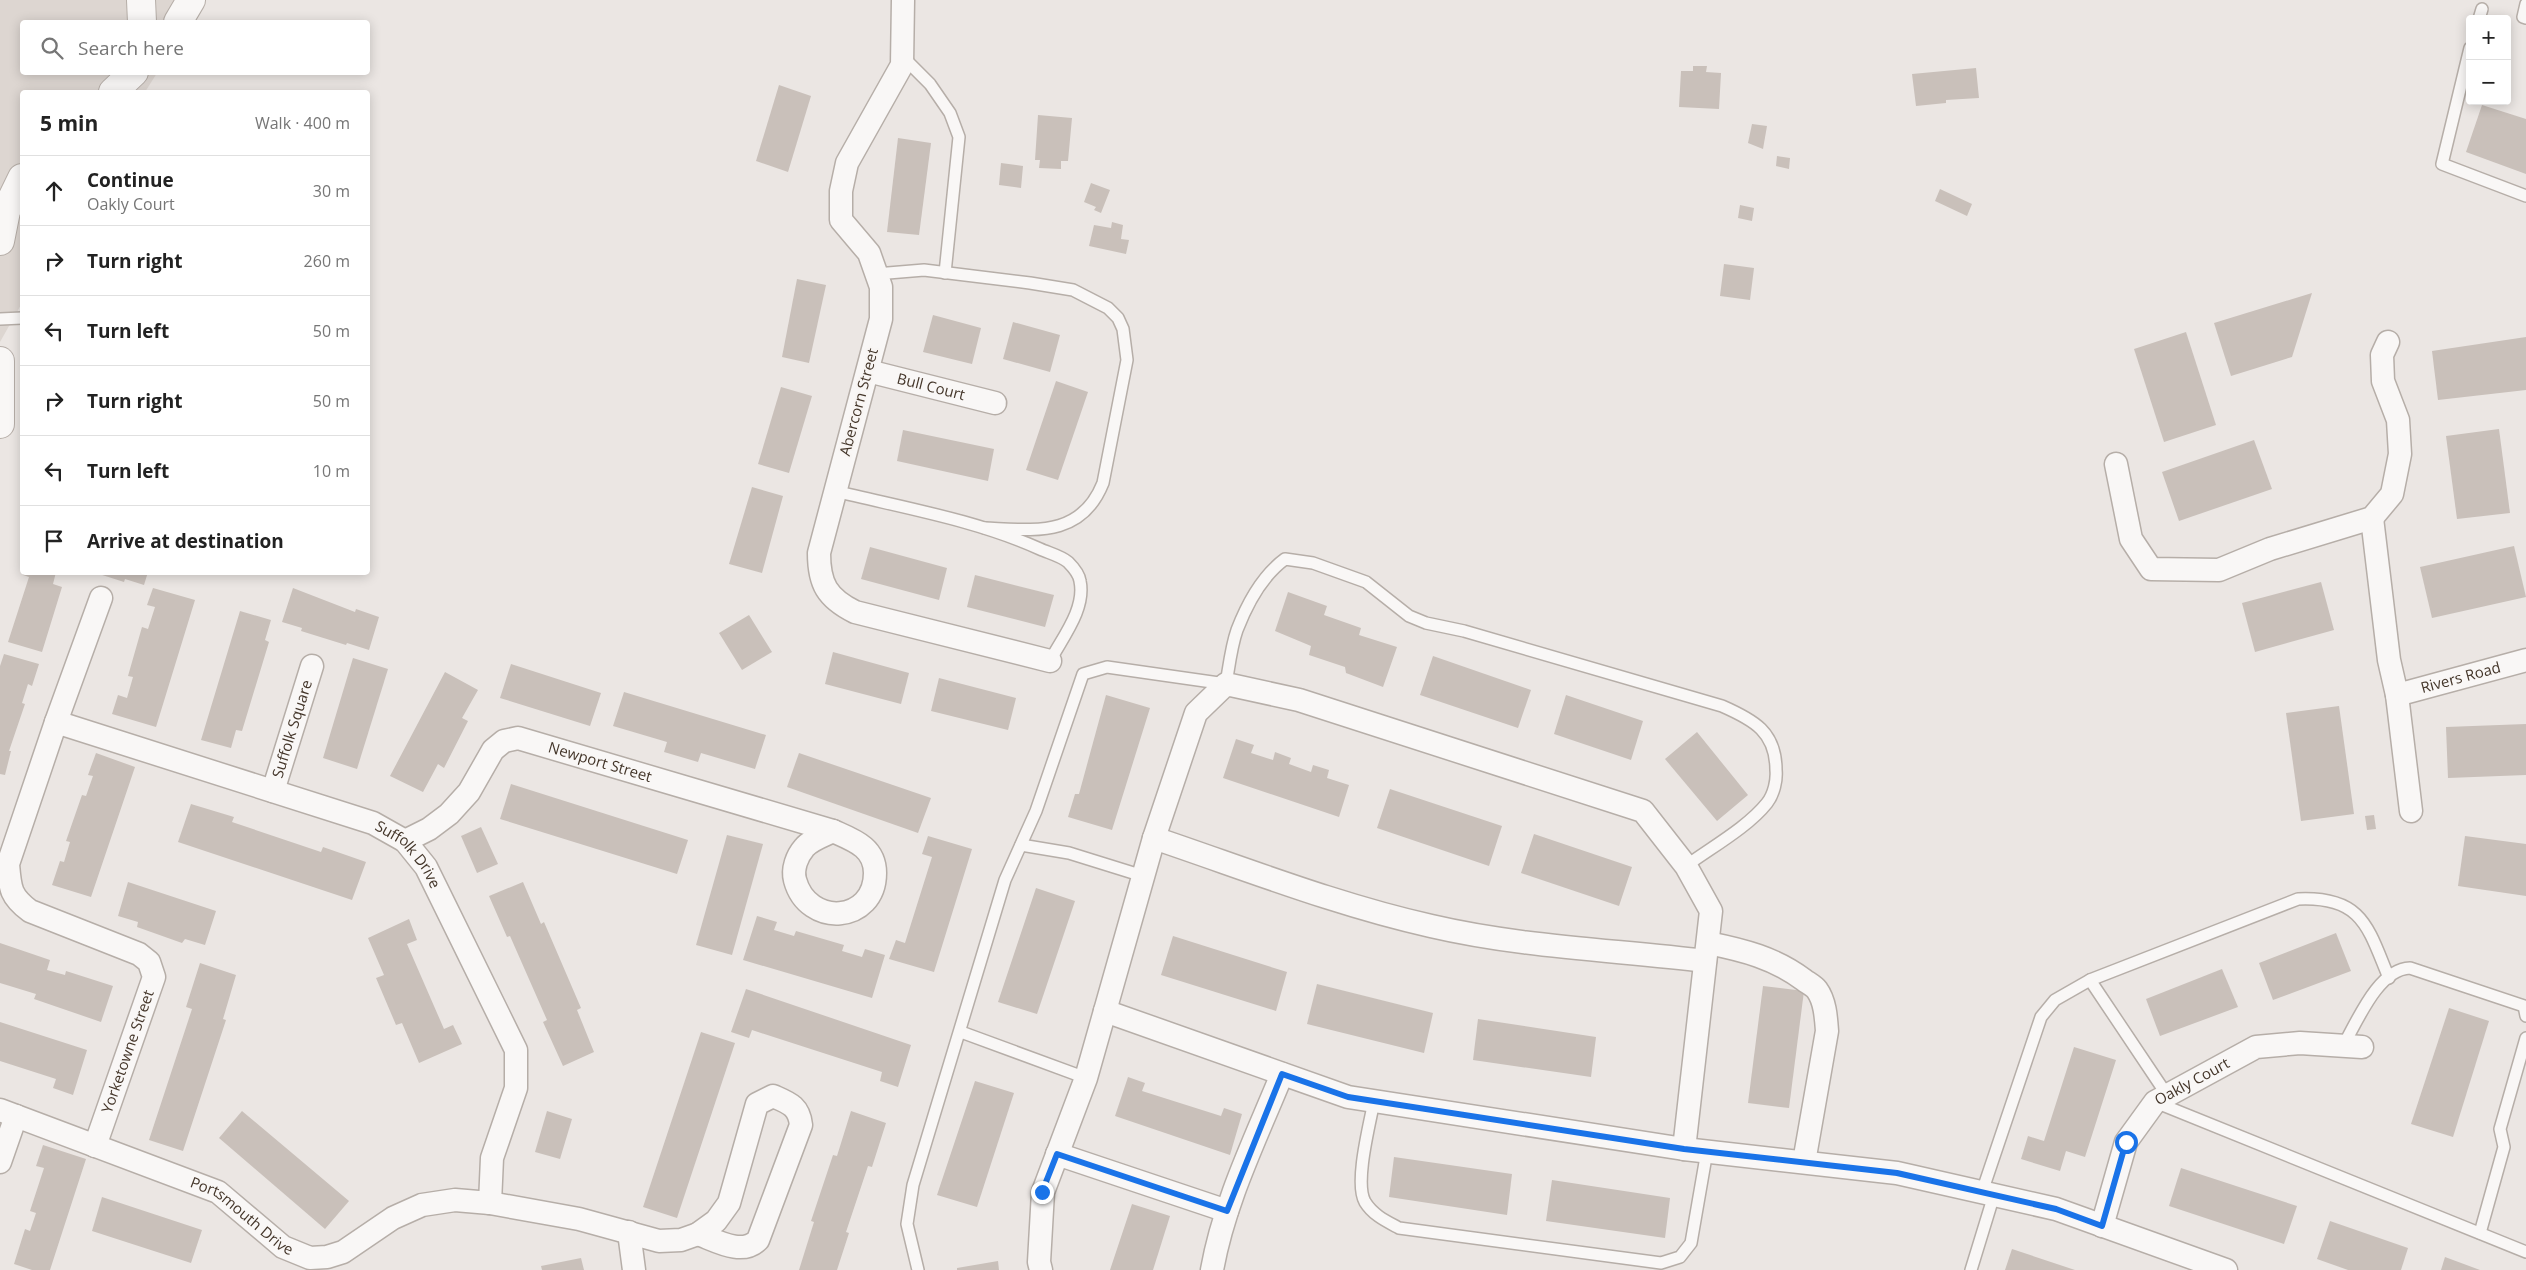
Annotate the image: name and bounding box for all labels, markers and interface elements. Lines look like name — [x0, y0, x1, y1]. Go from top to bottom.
map controls — [2466, 15, 2511, 105]
button: + — [2466, 15, 2511, 60]
search box — [20, 20, 370, 75]
icon: search — [38, 34, 66, 62]
text: Search here — [78, 35, 184, 61]
button: − — [2466, 60, 2511, 105]
text: 5 min — [40, 109, 98, 137]
text: Walk · 400 m — [255, 112, 350, 134]
text: Continue — [87, 167, 174, 193]
icon: ahead — [40, 177, 68, 205]
text: 30 m — [313, 180, 350, 202]
text: Oakly Court — [87, 193, 175, 215]
icon: right — [40, 247, 68, 275]
text: Turn right — [87, 248, 182, 274]
text: 260 m — [304, 250, 350, 272]
icon: left — [40, 317, 68, 345]
text: Turn left — [87, 318, 169, 344]
text: 50 m — [313, 320, 350, 342]
street label: Abercorn Street — [834, 346, 882, 458]
street label: Bull Court — [895, 368, 967, 404]
icon: right — [40, 387, 68, 415]
text: Turn right — [87, 388, 182, 414]
text: 50 m — [313, 390, 350, 412]
icon: left — [40, 457, 68, 485]
text: Turn left — [87, 458, 169, 484]
text: 10 m — [313, 460, 350, 482]
icon: arrive — [40, 527, 68, 555]
text: Arrive at destination — [87, 528, 284, 554]
street label: Rivers Road — [2418, 656, 2503, 697]
street label: Suffolk Square — [267, 677, 316, 780]
street label: Newport Street — [546, 737, 654, 786]
street label: Suffolk Drive — [372, 815, 446, 891]
street label: Yorketowne Street — [96, 987, 158, 1116]
street label: Oakly Court — [2151, 1052, 2233, 1109]
route start — [2115, 1131, 2138, 1154]
street label: Portsmouth Drive — [188, 1172, 296, 1259]
route end — [1031, 1181, 1054, 1204]

